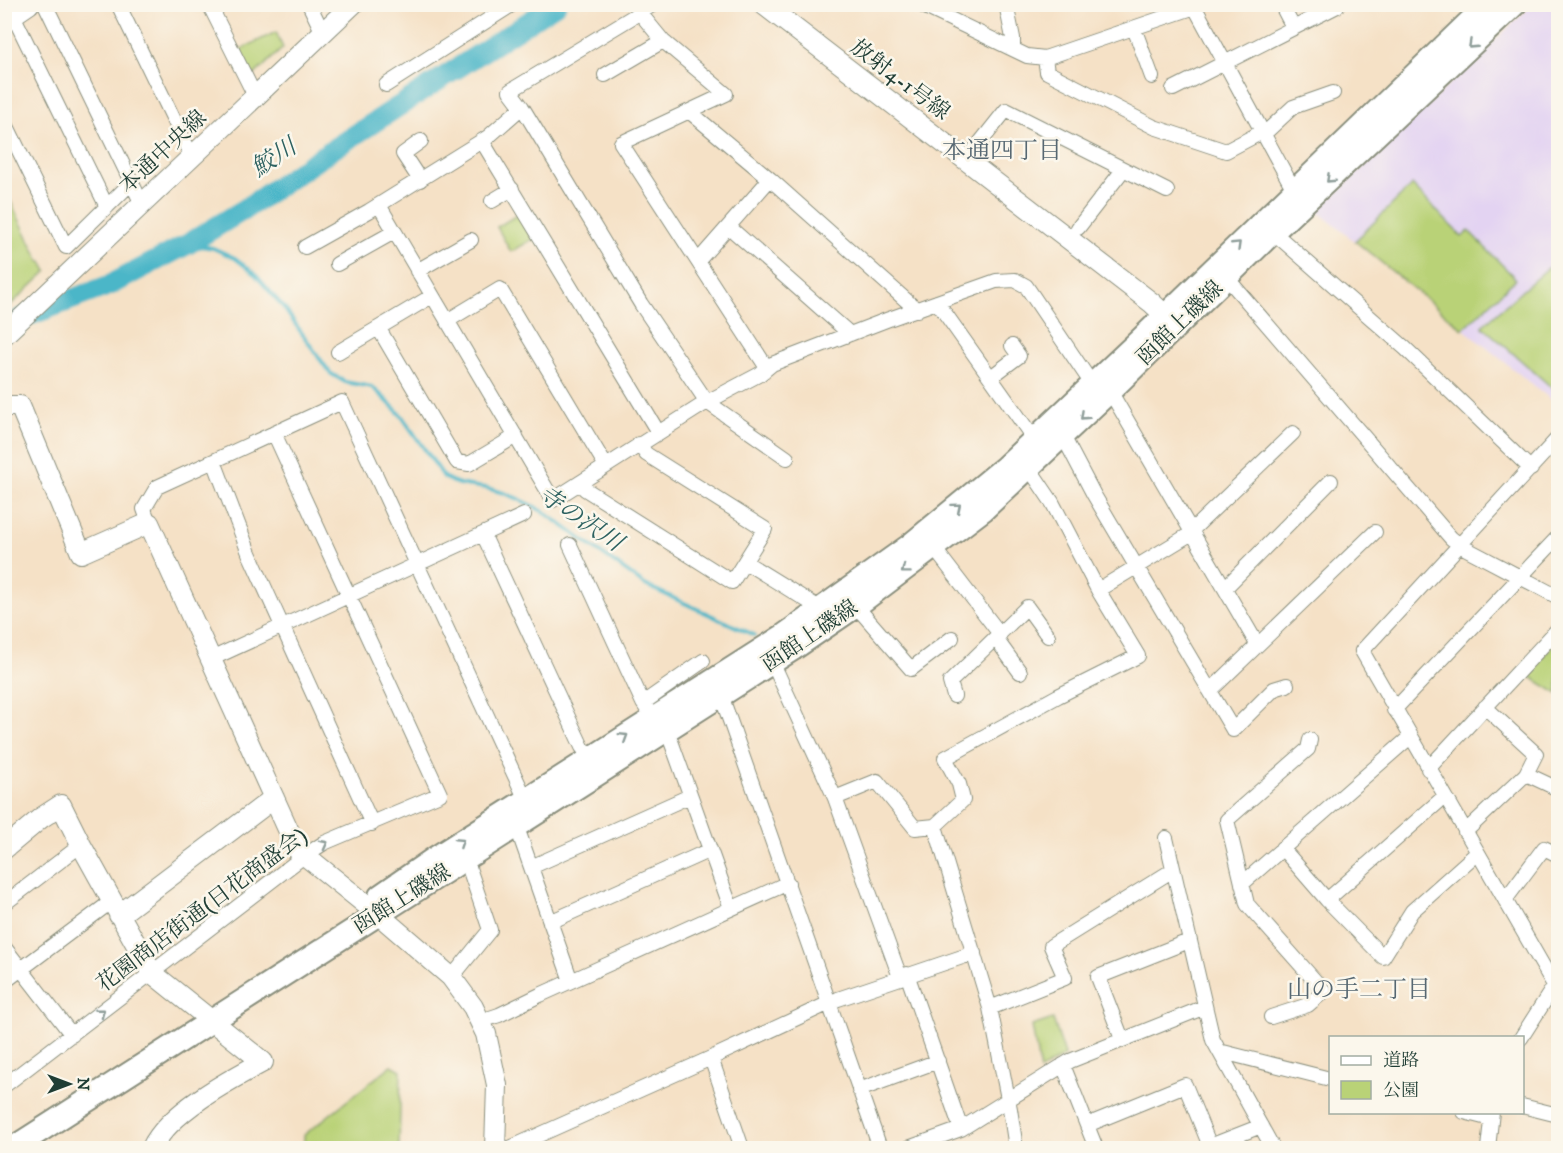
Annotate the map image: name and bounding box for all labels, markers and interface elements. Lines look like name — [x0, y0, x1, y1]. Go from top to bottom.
street label: 放射4-1号線 — [845, 34, 955, 126]
one-way arrow — [1469, 38, 1479, 49]
street label: 本通中央線 — [114, 105, 212, 199]
water label: 鮫川 — [246, 131, 305, 184]
district label: 本通四丁目 — [942, 136, 1062, 166]
one-way arrow — [1327, 171, 1338, 182]
one-way arrow — [1231, 241, 1241, 252]
street label: 函館上磯線 — [1131, 275, 1229, 371]
one-way arrow — [1080, 409, 1091, 420]
water label: 寺の沢川 — [532, 480, 631, 560]
one-way arrow — [950, 504, 961, 515]
one-way arrow — [900, 563, 911, 574]
street label: 函館上磯線 — [757, 594, 863, 678]
one-way arrow — [617, 733, 628, 744]
street label: 花園商店街通(日花商盛会) — [91, 822, 313, 998]
one-way arrow — [453, 839, 464, 850]
one-way arrow — [317, 840, 328, 851]
street label: 函館上磯線 — [348, 858, 456, 940]
district label: 山の手二丁目 — [1287, 975, 1431, 1005]
one-way arrow — [94, 1009, 105, 1020]
legend — [1329, 1036, 1524, 1114]
text: 道路 — [1383, 1050, 1419, 1072]
north arrow — [39, 1054, 99, 1114]
text: N — [73, 1077, 93, 1091]
text: 公園 — [1383, 1080, 1419, 1102]

